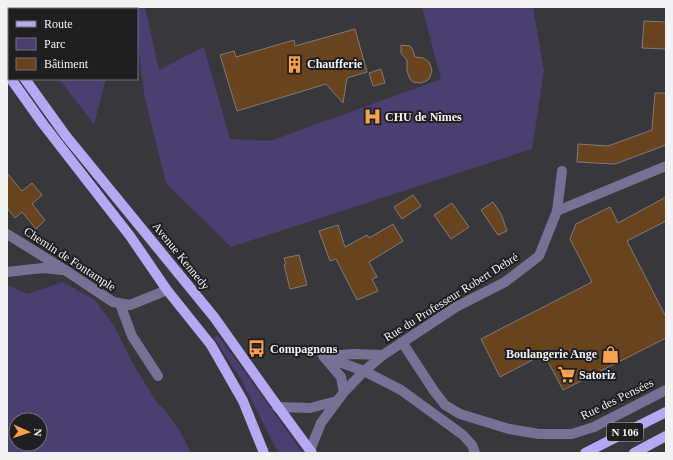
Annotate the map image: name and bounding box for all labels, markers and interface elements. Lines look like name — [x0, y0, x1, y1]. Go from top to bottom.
legend — [8, 8, 138, 80]
text: Route — [44, 17, 73, 31]
text: Parc — [44, 37, 65, 51]
building icon: Chaufferie — [284, 54, 304, 74]
text: Bâtiment — [44, 57, 89, 71]
place label: Chaufferie — [307, 57, 363, 71]
hospital icon: CHU de Nîmes — [362, 107, 382, 127]
place label: CHU de Nîmes — [385, 110, 462, 124]
street label: Avenue Kennedy — [150, 219, 212, 293]
street label: Chemin de Fontample — [21, 224, 119, 294]
street label: Rue du Professeur Robert Debré — [381, 250, 521, 344]
bus stop icon: Compagnons — [247, 339, 267, 359]
place label: Compagnons — [270, 342, 338, 356]
shop icon: Boulangerie Ange — [600, 344, 620, 364]
place label: Boulangerie Ange — [506, 347, 598, 361]
supermarket icon: Satoriz — [556, 365, 576, 385]
place label: Satoriz — [579, 368, 616, 382]
street label: Rue des Pensées — [578, 375, 656, 423]
north arrow — [8, 412, 48, 452]
road number: N 106 — [607, 423, 643, 441]
text: N — [32, 428, 44, 437]

